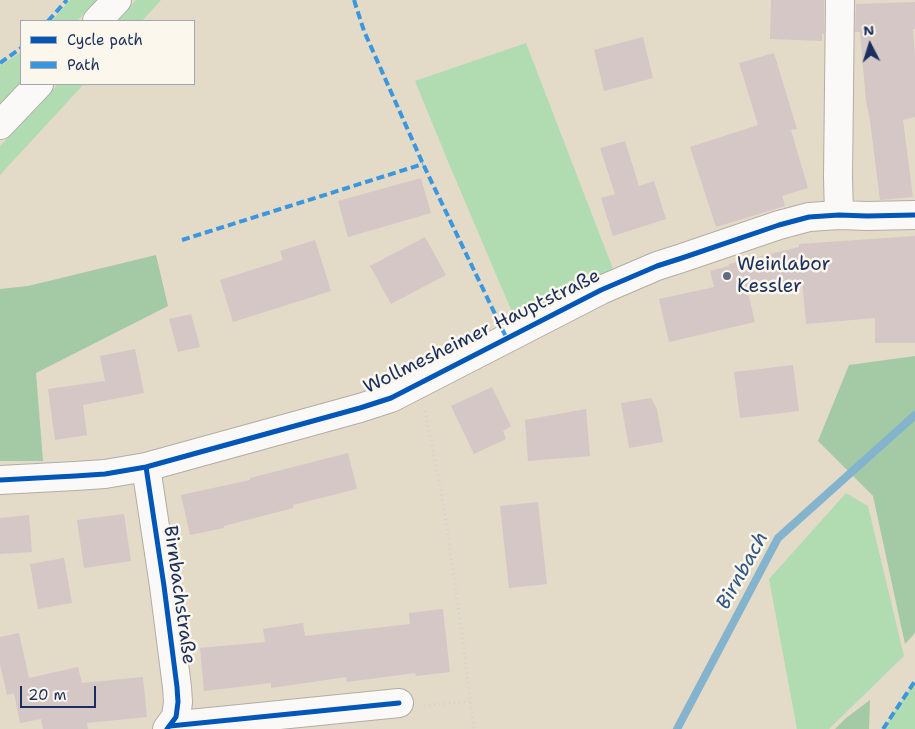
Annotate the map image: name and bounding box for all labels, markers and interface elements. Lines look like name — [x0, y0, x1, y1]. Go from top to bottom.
legend — [20, 20, 195, 85]
north arrow — [845, 20, 895, 70]
text: N — [862, 21, 875, 40]
text: Cycle path — [67, 30, 143, 50]
text: Path — [67, 55, 100, 75]
place label: Weinlabor Kessler — [737, 254, 831, 298]
street label: Wollmesheimer Hauptstraße — [360, 265, 604, 399]
marker: Weinlabor Kessler — [721, 270, 733, 282]
street label: Birnbachstraße — [158, 524, 200, 666]
water label: Birnbach — [712, 528, 774, 614]
scale bar — [22, 676, 99, 708]
text: 20 m — [28, 685, 67, 705]

